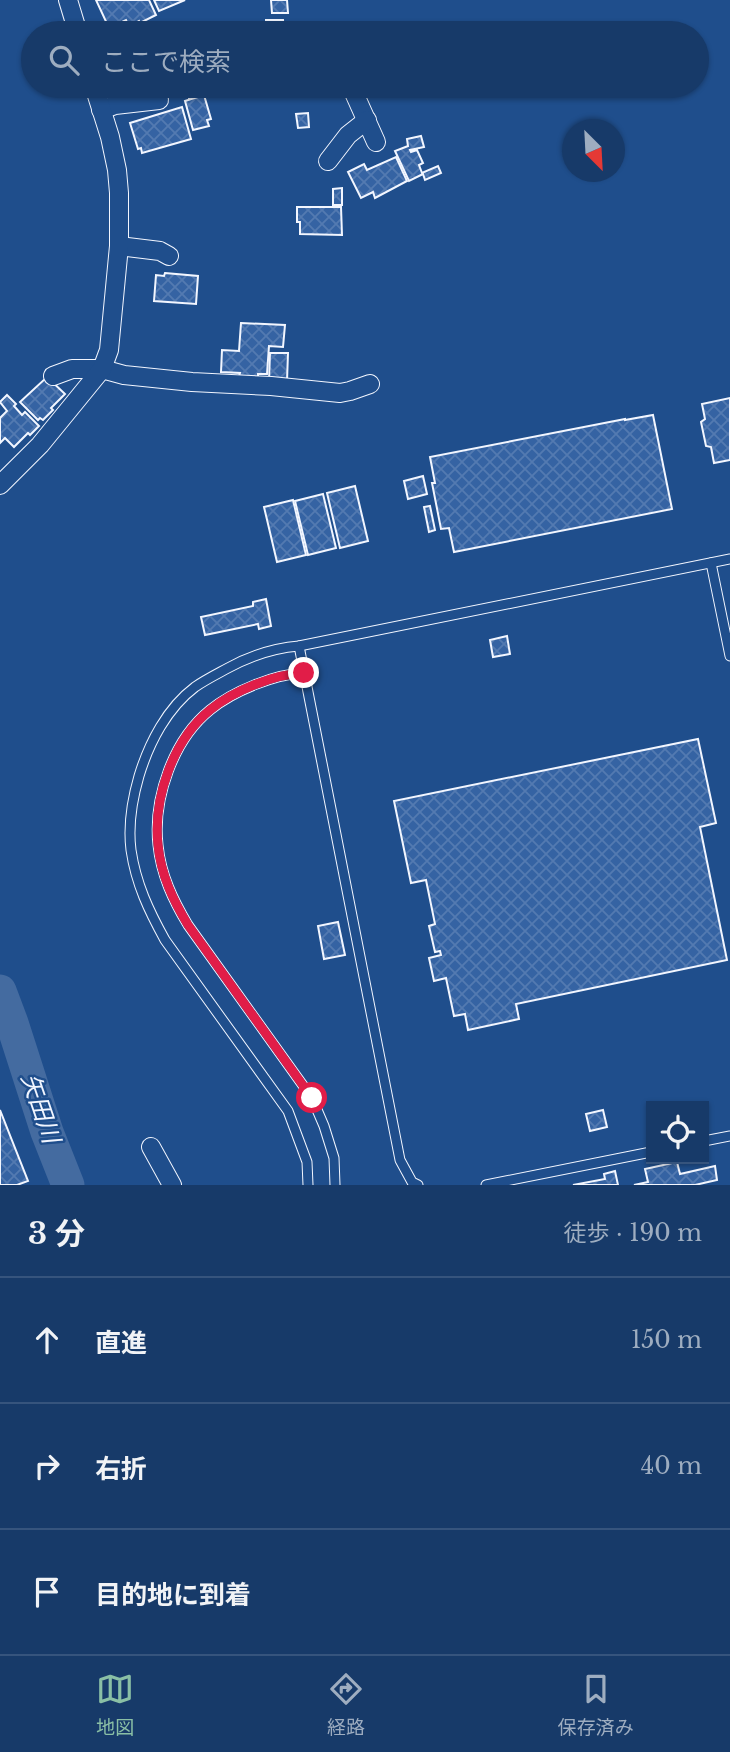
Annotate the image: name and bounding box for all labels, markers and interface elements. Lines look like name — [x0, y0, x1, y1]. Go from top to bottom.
search box — [21, 21, 709, 98]
icon: search — [45, 41, 83, 79]
text: ここで検索 — [101, 46, 231, 78]
north arrow — [562, 119, 625, 182]
route end — [288, 657, 319, 688]
water label: 矢田川 — [16, 1069, 67, 1150]
route start — [296, 1082, 327, 1113]
map controls — [646, 1101, 709, 1164]
button: locate — [646, 1101, 709, 1164]
text: 3 分 — [28, 1215, 85, 1252]
text: 徒歩 · 190 m — [563, 1219, 702, 1247]
icon: ahead — [28, 1321, 66, 1359]
text: 150 m — [631, 1326, 702, 1354]
text: 直進 — [95, 1327, 147, 1359]
icon: right — [28, 1447, 66, 1485]
text: 40 m — [641, 1452, 702, 1480]
text: 右折 — [95, 1453, 147, 1485]
icon: arrive — [28, 1573, 66, 1611]
text: 目的地に到着 — [95, 1579, 251, 1611]
tab: 地図 — [96, 1670, 134, 1739]
tab: 経路 — [327, 1670, 365, 1739]
tab: 保存済み — [558, 1670, 634, 1739]

